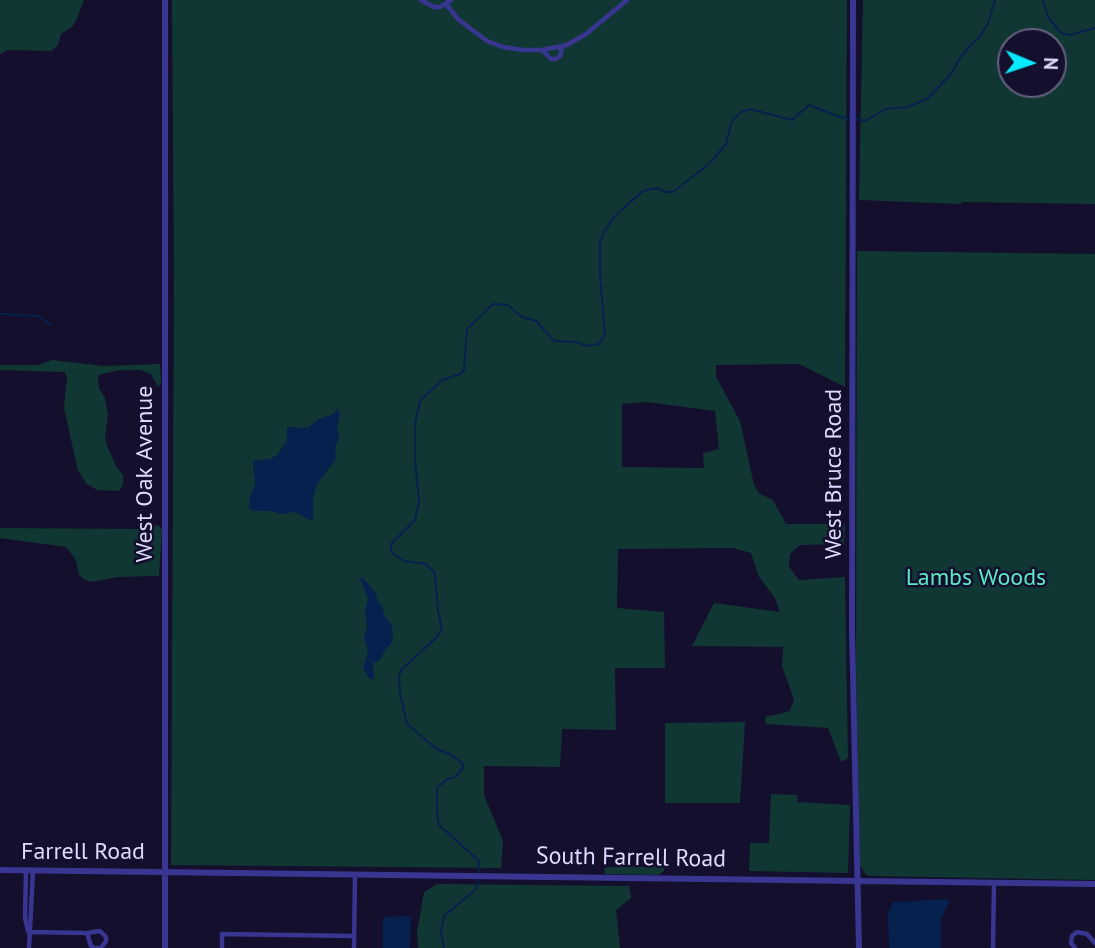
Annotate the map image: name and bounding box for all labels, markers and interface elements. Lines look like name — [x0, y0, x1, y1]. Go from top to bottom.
north arrow — [997, 28, 1067, 98]
text: N — [1039, 57, 1063, 70]
street label: West Oak Avenue — [131, 386, 159, 562]
street label: West Bruce Road — [820, 389, 848, 559]
park label: Lambs Woods — [906, 564, 1046, 592]
street label: Farrell Road — [21, 838, 145, 866]
street label: South Farrell Road — [536, 842, 726, 874]

